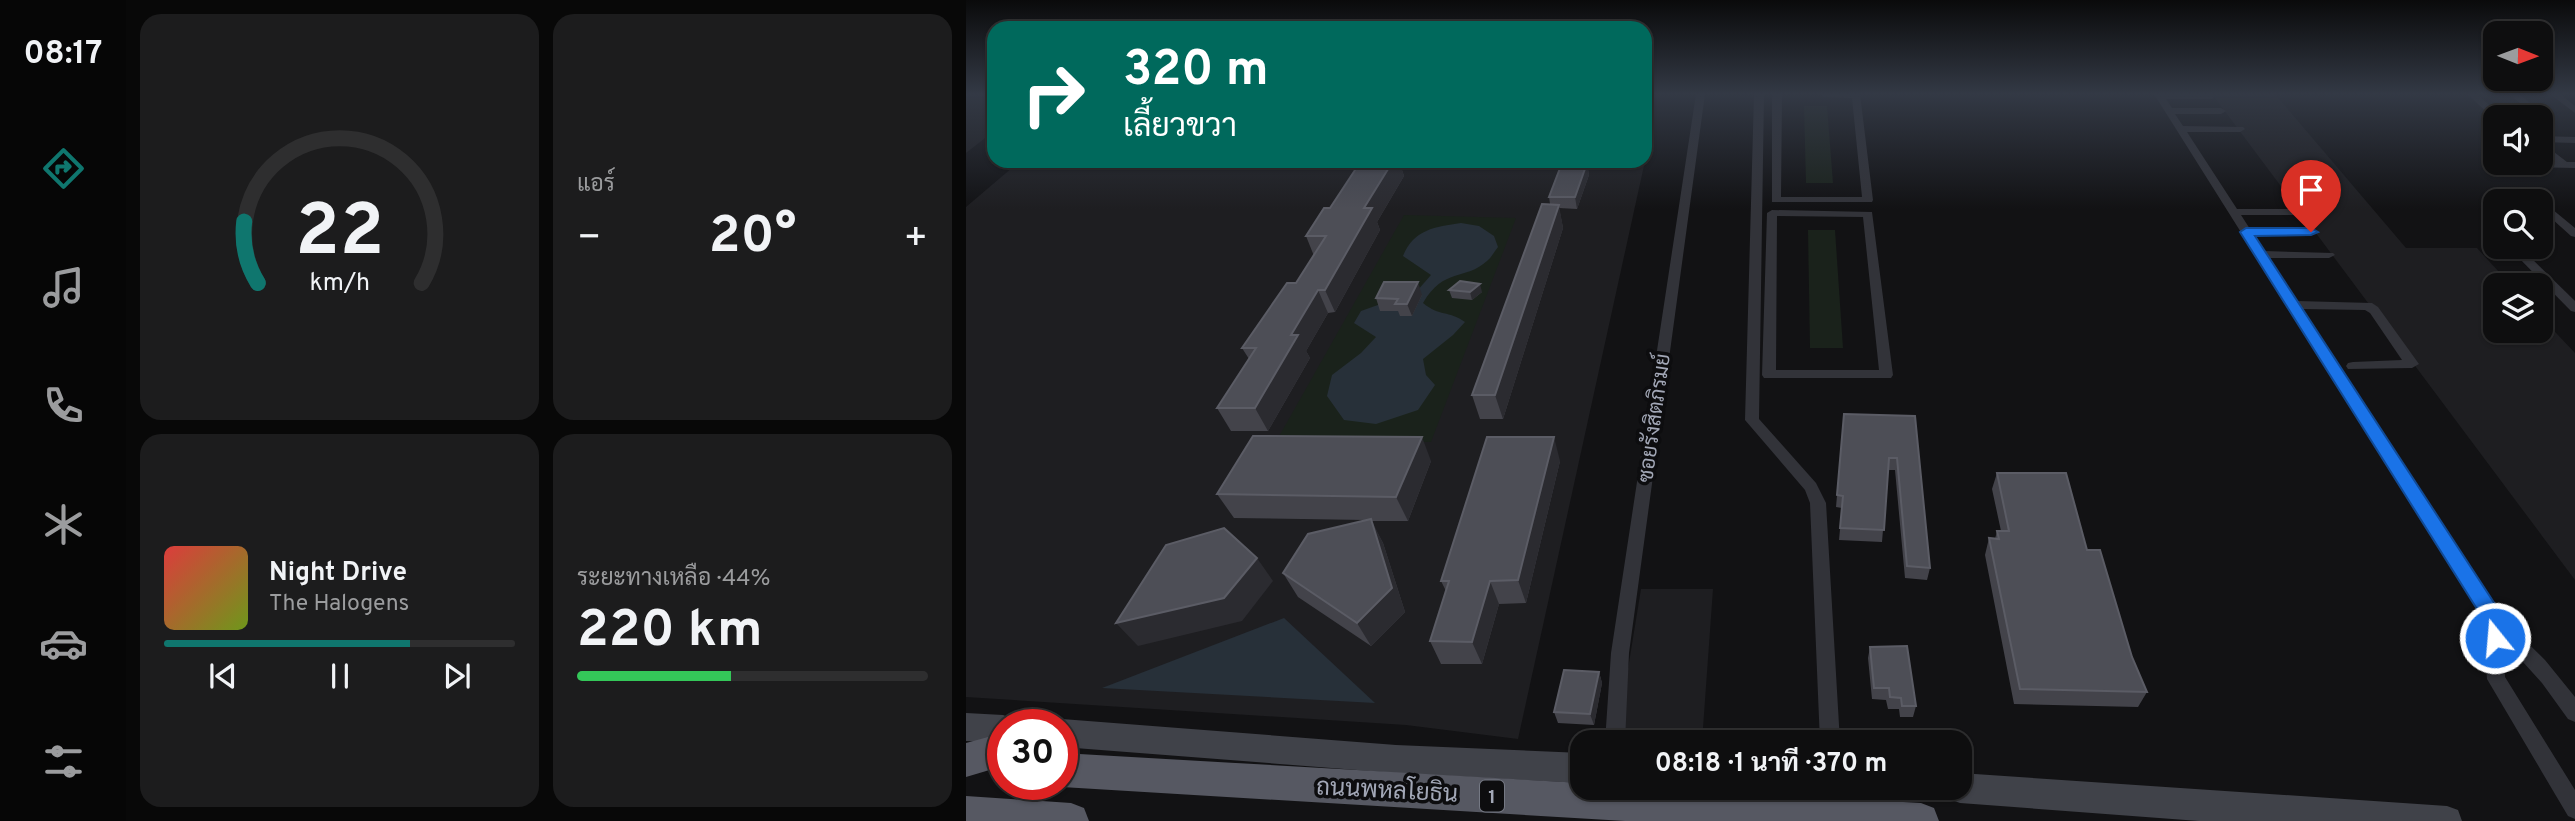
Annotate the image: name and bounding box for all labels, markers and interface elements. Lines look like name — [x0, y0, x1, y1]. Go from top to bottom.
north arrow — [2483, 21, 2553, 91]
map controls — [2483, 21, 2553, 343]
text: 08:17 — [24, 35, 102, 75]
text: 320 m — [1123, 41, 1269, 103]
icon: right — [1008, 49, 1099, 140]
button: sound — [2483, 105, 2553, 175]
text: เลี้ยวขวา — [1123, 108, 1237, 148]
icon: directions — [39, 144, 88, 193]
pin — [2281, 160, 2341, 232]
text: แอร์ — [577, 171, 615, 200]
icon: arrive — [2292, 171, 2330, 209]
text: 22 — [295, 189, 384, 281]
button: search — [2483, 189, 2553, 259]
text: 20° — [709, 205, 796, 271]
text: − — [577, 215, 602, 264]
text: + — [903, 215, 928, 264]
icon: music — [39, 263, 88, 312]
text: km/h — [309, 268, 370, 300]
button: layers — [2483, 273, 2553, 343]
street label: ซอยรังสิตภิรมย์ — [1631, 352, 1678, 484]
icon: phone — [39, 381, 88, 430]
icon: climate — [39, 500, 88, 549]
text: Night Drive — [269, 557, 407, 590]
text: ระยะทางเหลือ · 44% — [577, 565, 771, 594]
text: The Halogens — [269, 590, 409, 619]
text: 220 km — [577, 599, 763, 665]
position arrow — [2458, 601, 2532, 675]
icon: car — [39, 619, 88, 668]
icon: previous — [204, 657, 242, 695]
icon: pause — [321, 657, 359, 695]
icon: next — [438, 657, 476, 695]
speed limit sign: 30 — [987, 709, 1078, 800]
icon: filters — [39, 737, 88, 786]
text: 08:18 · 1 นาที · 370 m — [1655, 748, 1887, 781]
street label: ถนนพหลโยธิน — [1315, 770, 1459, 811]
road number: 1 — [1480, 780, 1504, 811]

